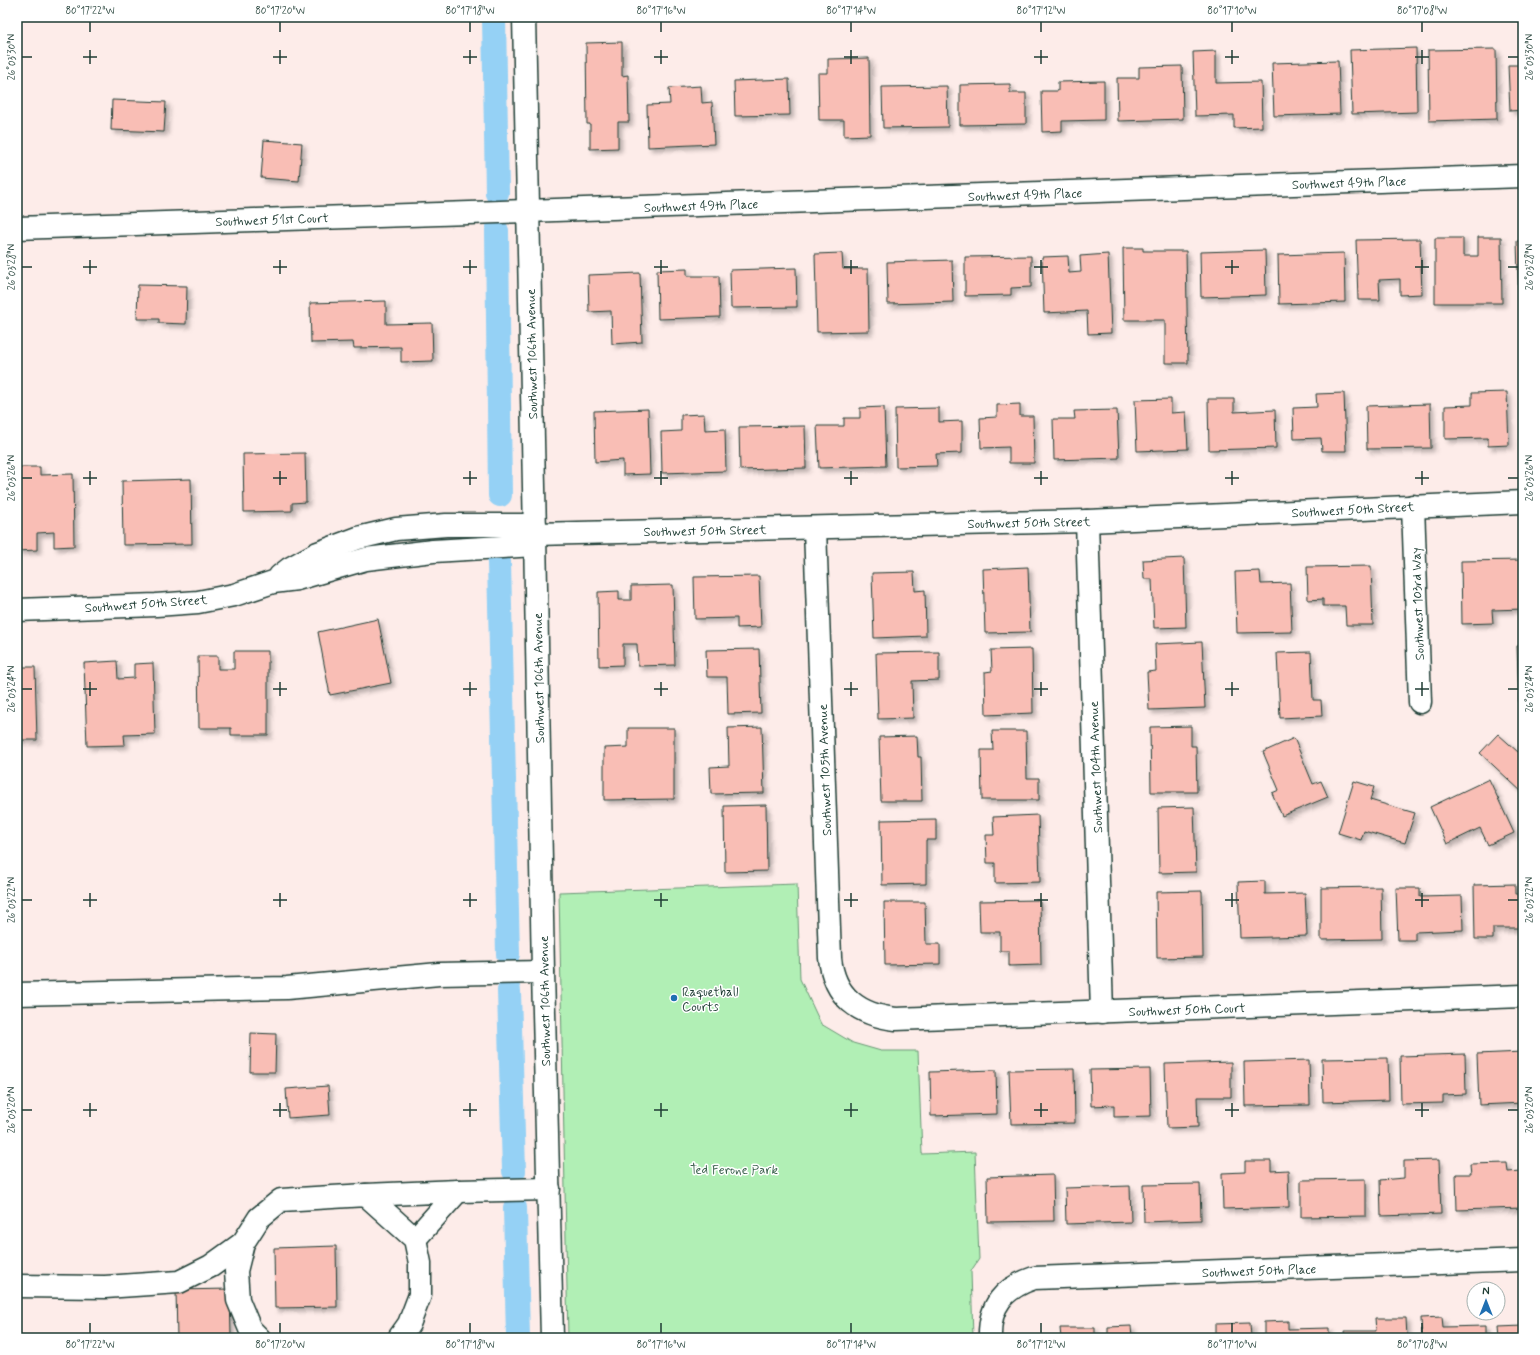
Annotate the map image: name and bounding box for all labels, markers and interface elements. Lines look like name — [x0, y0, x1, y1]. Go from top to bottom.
text: 80°17'22"W — [65, 4, 115, 18]
text: 80°17'20"W — [255, 4, 305, 18]
text: 80°17'18"W — [445, 4, 495, 18]
text: 80°17'16"W — [636, 4, 686, 18]
text: 80°17'14"W — [826, 4, 876, 18]
text: 80°17'12"W — [1017, 4, 1065, 18]
text: 80°17'10"W — [1207, 4, 1257, 18]
text: 80°17'08"W — [1397, 4, 1447, 18]
text: 26°03'30"N — [5, 34, 19, 80]
text: 26°03'30"N — [1523, 34, 1537, 80]
street label: Southwest 49th Place — [1292, 173, 1407, 194]
street label: Southwest 49th Place — [968, 185, 1083, 206]
street label: Southwest 49th Place — [644, 196, 759, 217]
street label: Southwest 51st Court — [215, 210, 329, 231]
text: 26°03'28"N — [5, 243, 19, 290]
text: 26°03'28"N — [1523, 243, 1537, 290]
street label: Southwest 106th Avenue — [523, 288, 542, 419]
text: 26°03'26"N — [5, 454, 19, 501]
text: 26°03'26"N — [1523, 454, 1537, 501]
street label: Southwest 50th Street — [1291, 499, 1415, 522]
street label: Southwest 50th Street — [967, 514, 1091, 533]
street label: Southwest 50th Street — [643, 522, 767, 541]
street label: Southwest 103rd Way — [1408, 547, 1429, 661]
street label: Southwest 50th Street — [84, 592, 208, 617]
street label: Southwest 106th Avenue — [530, 612, 549, 743]
text: 26°03'24"N — [5, 665, 19, 713]
text: 26°03'24"N — [1523, 665, 1537, 713]
street label: Southwest 104th Avenue — [1086, 701, 1107, 833]
street label: Southwest 105th Avenue — [815, 704, 836, 836]
text: 26°03'22"N — [5, 877, 19, 923]
text: 26°03'22"N — [1523, 877, 1537, 923]
street label: Southwest 106th Avenue — [536, 935, 555, 1066]
place label: Raquetball Courts — [682, 984, 739, 1016]
marker: Raquetball Courts — [669, 993, 679, 1003]
street label: Southwest 50th Court — [1128, 1000, 1246, 1021]
text: 26°03'20"N — [5, 1086, 19, 1133]
text: 26°03'20"N — [1523, 1086, 1537, 1133]
park label: Ted Ferone Park — [690, 1162, 778, 1179]
street label: Southwest 50th Place — [1202, 1261, 1317, 1282]
north arrow — [1466, 1281, 1506, 1321]
text: N — [1482, 1285, 1490, 1299]
text: 80°17'22"W — [65, 1338, 115, 1352]
text: 80°17'20"W — [255, 1338, 305, 1352]
text: 80°17'18"W — [445, 1338, 495, 1352]
text: 80°17'16"W — [636, 1338, 686, 1352]
text: 80°17'14"W — [826, 1338, 876, 1352]
text: 80°17'12"W — [1017, 1338, 1065, 1352]
text: 80°17'10"W — [1207, 1338, 1257, 1352]
text: 80°17'08"W — [1397, 1338, 1447, 1352]

